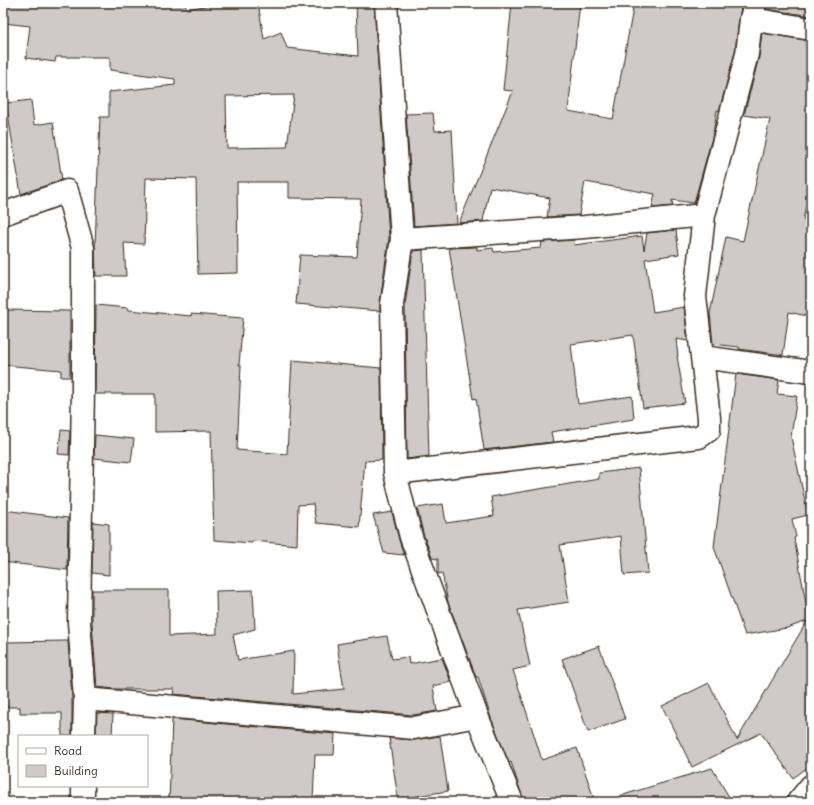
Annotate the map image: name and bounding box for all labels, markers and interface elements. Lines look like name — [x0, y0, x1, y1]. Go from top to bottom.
legend — [18, 735, 148, 787]
text: Road — [54, 743, 82, 758]
text: Building — [54, 763, 98, 778]

